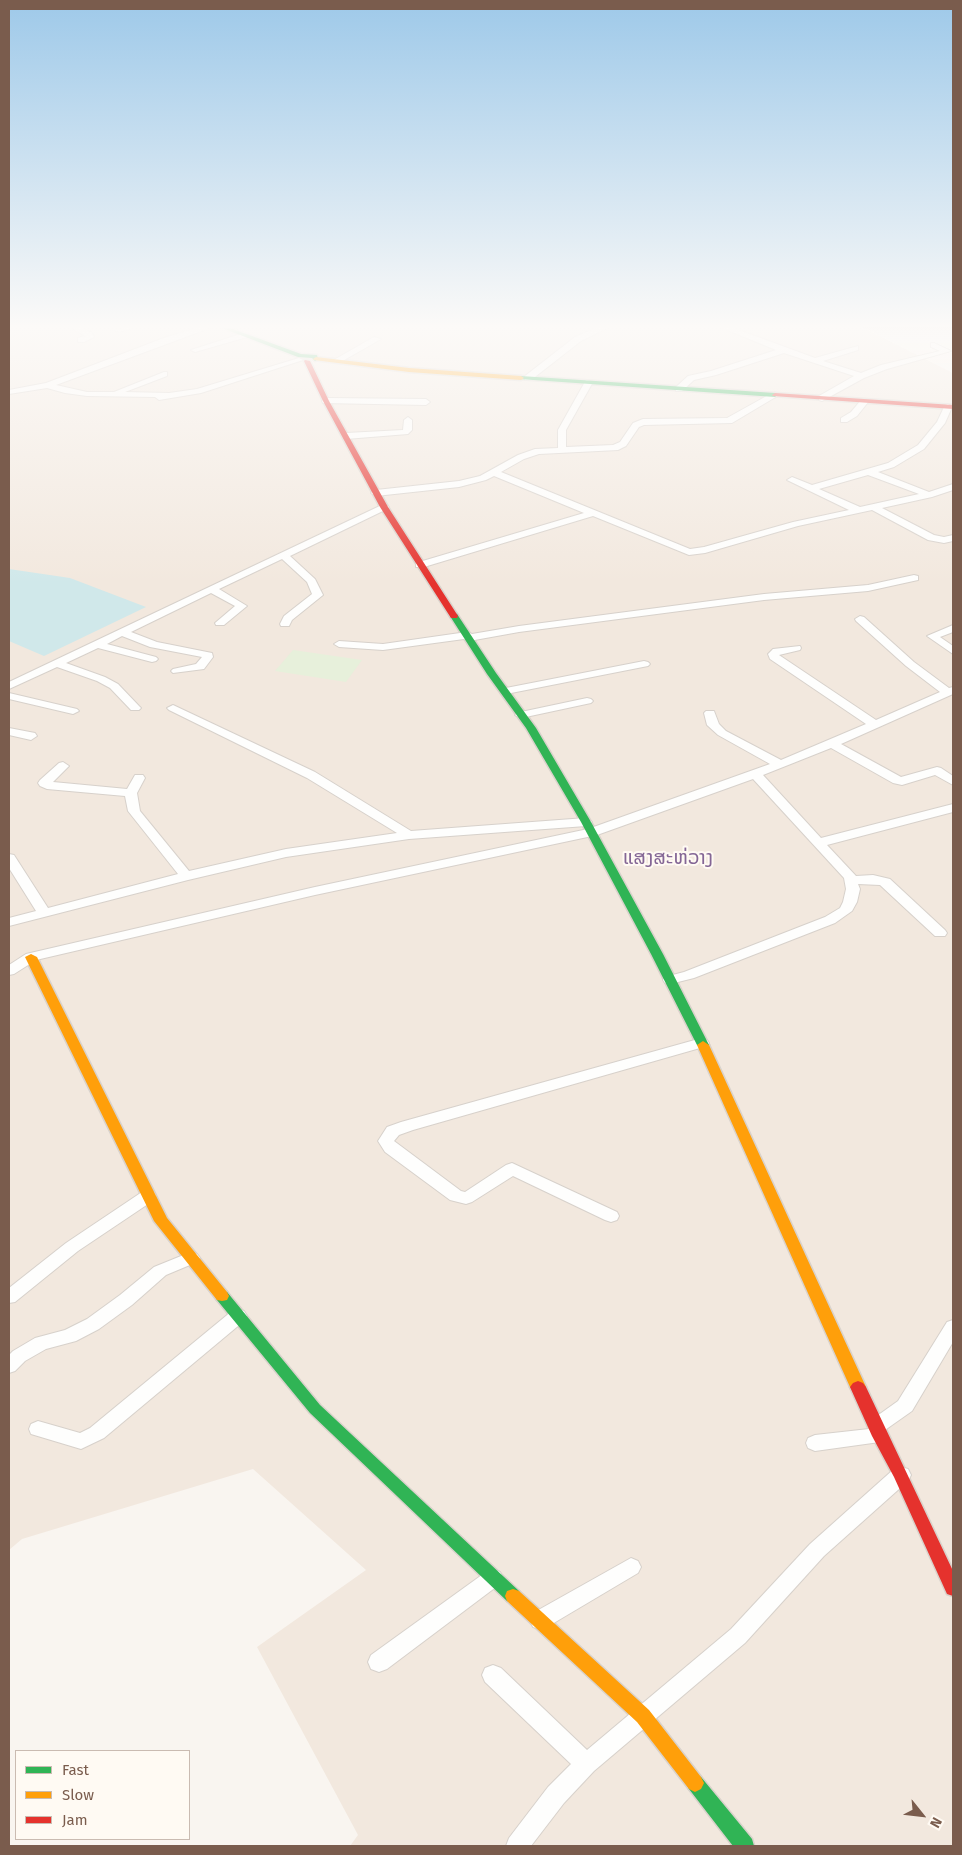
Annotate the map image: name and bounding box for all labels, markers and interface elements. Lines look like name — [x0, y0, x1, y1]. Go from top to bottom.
district label: ແສງສະຫ່ວາງ — [623, 846, 713, 870]
legend — [15, 1750, 190, 1840]
text: Fast — [62, 1761, 89, 1779]
text: Slow — [62, 1786, 94, 1804]
north arrow — [897, 1790, 947, 1840]
text: Jam — [62, 1811, 88, 1829]
text: N — [926, 1814, 945, 1831]

